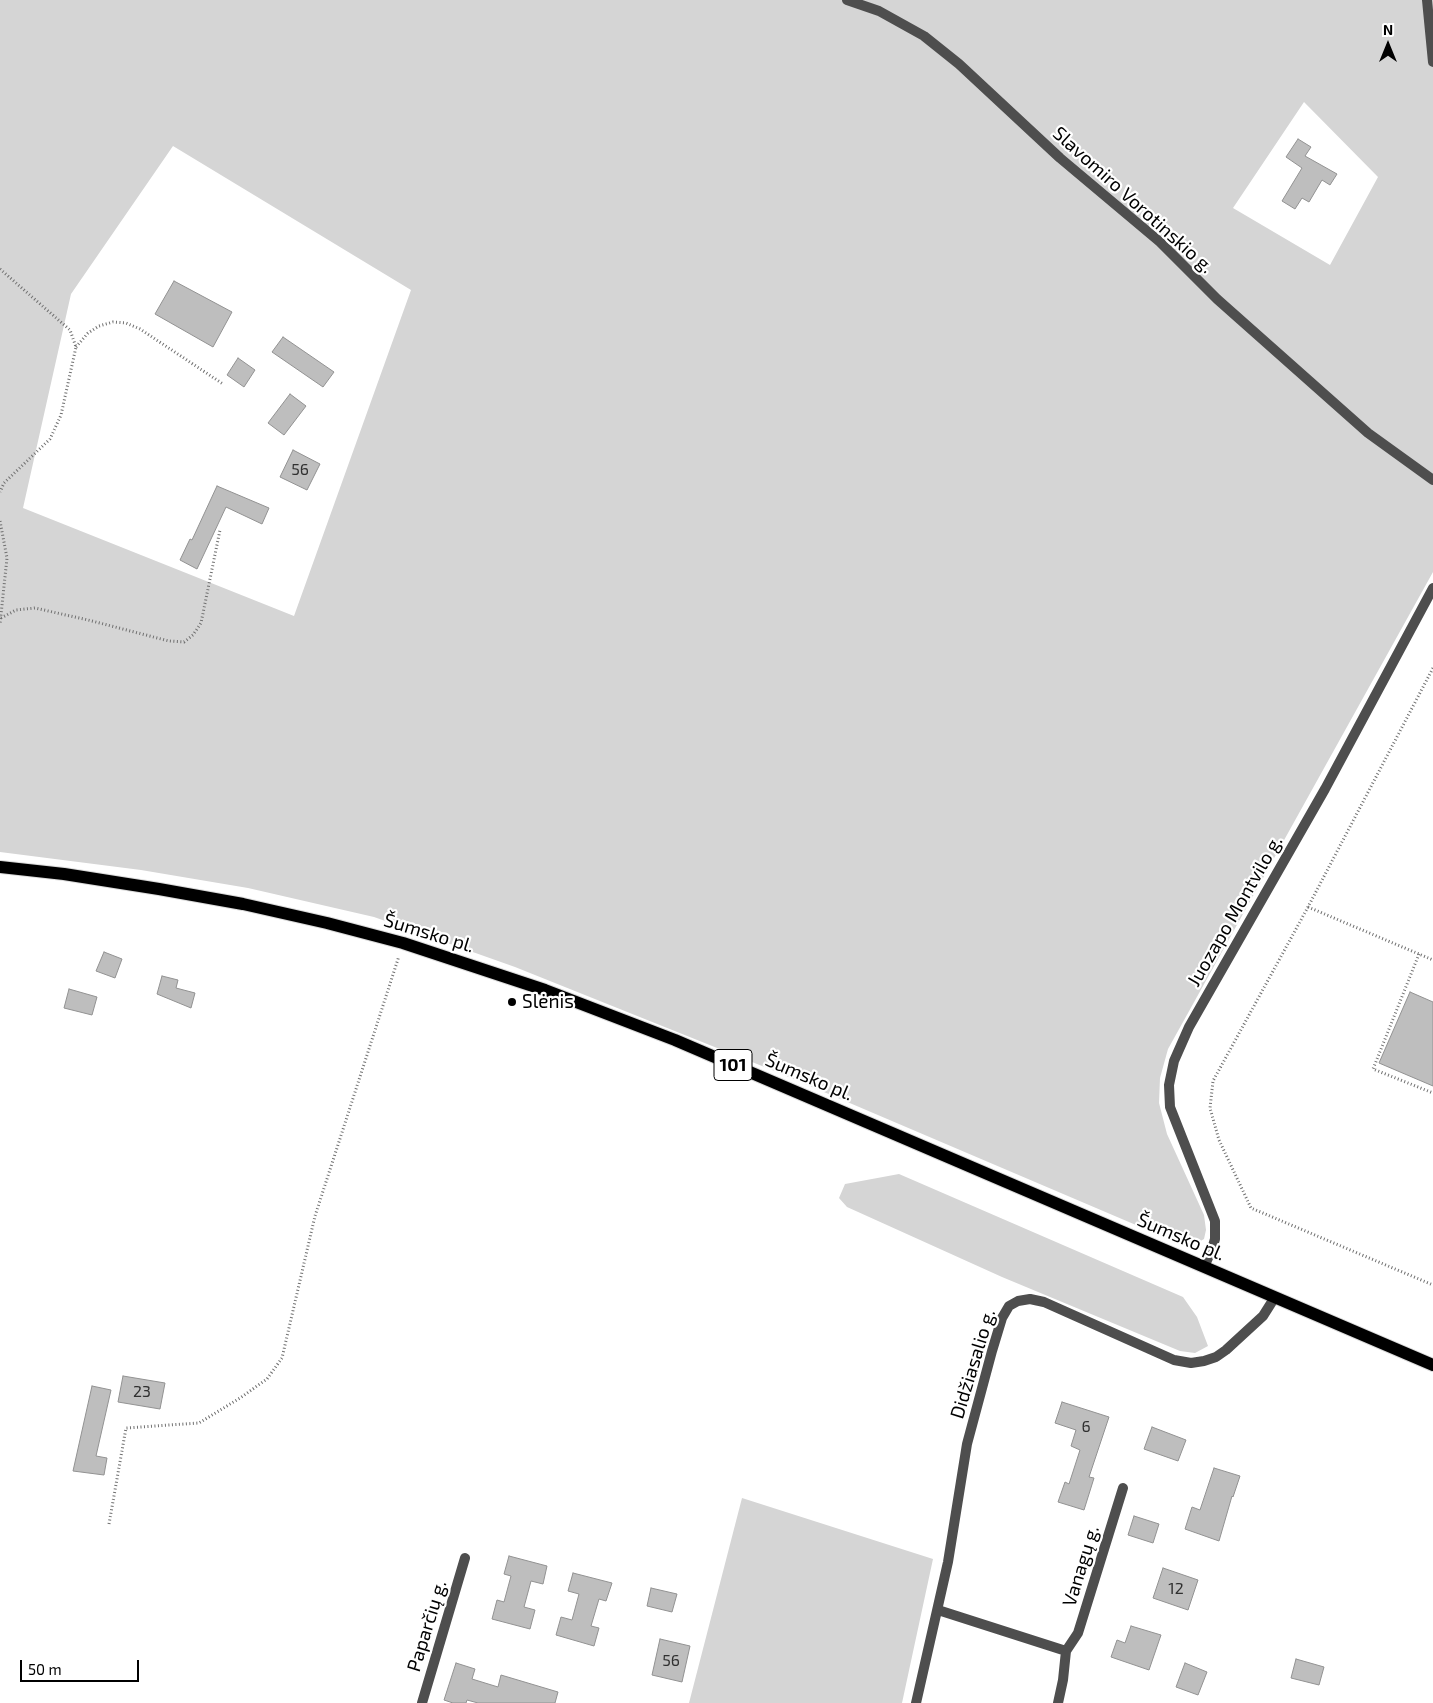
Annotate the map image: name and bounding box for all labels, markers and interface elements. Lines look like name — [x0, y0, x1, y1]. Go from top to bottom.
north arrow — [1363, 20, 1413, 70]
text: N — [1383, 21, 1393, 38]
street label: Slavomiro Vorotinskio g. — [1048, 122, 1218, 278]
house number: 56 — [291, 460, 309, 480]
street label: Juozapo Montvilo g. — [1183, 832, 1287, 990]
street label: Šumsko pl. — [381, 908, 477, 958]
place label: Slėnis — [522, 991, 574, 1013]
marker: Slėnis — [506, 996, 518, 1008]
street label: Šumsko pl. — [762, 1048, 856, 1106]
road number: 101 — [714, 1050, 752, 1080]
street label: Šumsko pl. — [1134, 1208, 1228, 1266]
street label: Didžiasalio g. — [946, 1306, 1000, 1422]
house number: 23 — [133, 1382, 151, 1402]
house number: 6 — [1081, 1417, 1091, 1437]
street label: Vanagų g. — [1058, 1523, 1104, 1609]
street label: Paparčių g. — [402, 1578, 452, 1674]
house number: 12 — [1168, 1579, 1184, 1599]
scale bar — [22, 1650, 141, 1682]
house number: 56 — [662, 1651, 680, 1671]
text: 50 m — [28, 1660, 62, 1678]

